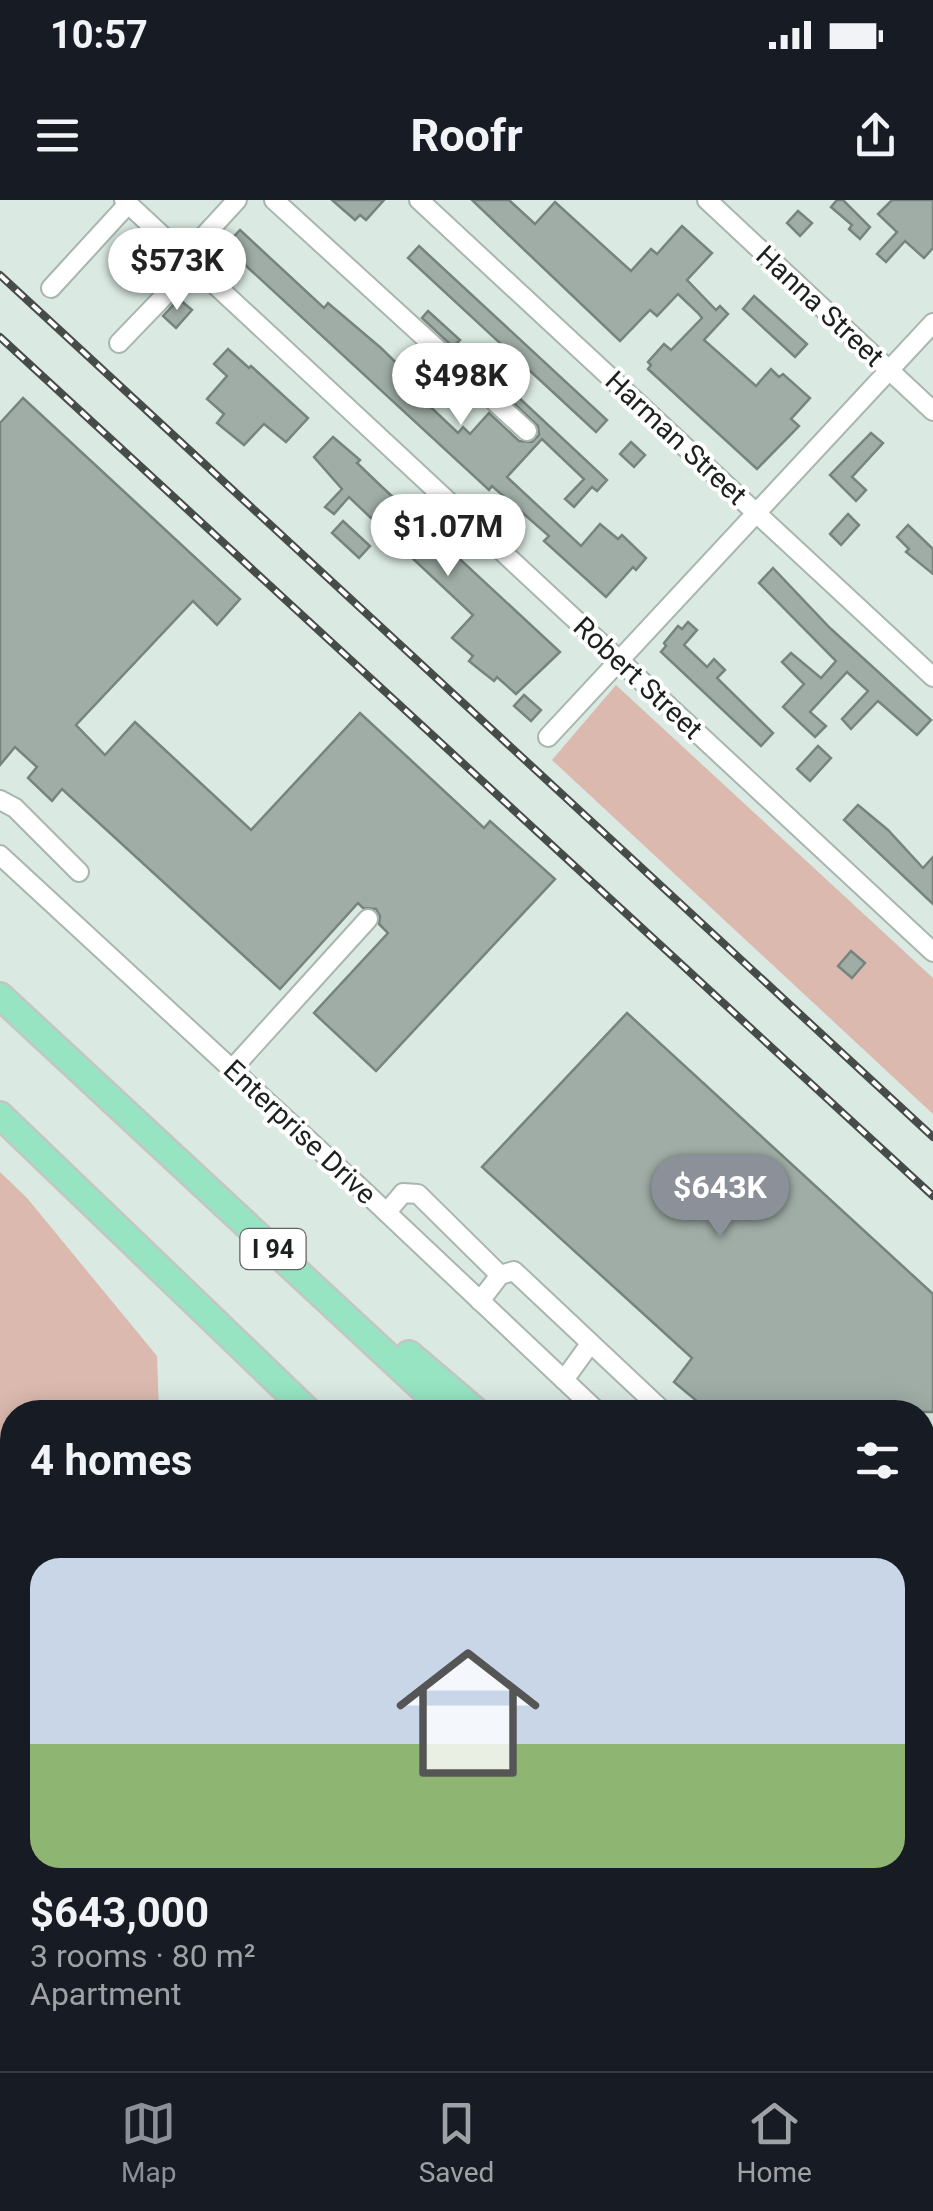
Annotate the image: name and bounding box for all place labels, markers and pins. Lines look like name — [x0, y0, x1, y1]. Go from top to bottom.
pin: $573K — [107, 228, 247, 313]
pin: $498K — [391, 343, 531, 428]
pin: $1.07M — [367, 494, 529, 579]
pin: $643K — [650, 1155, 790, 1240]

